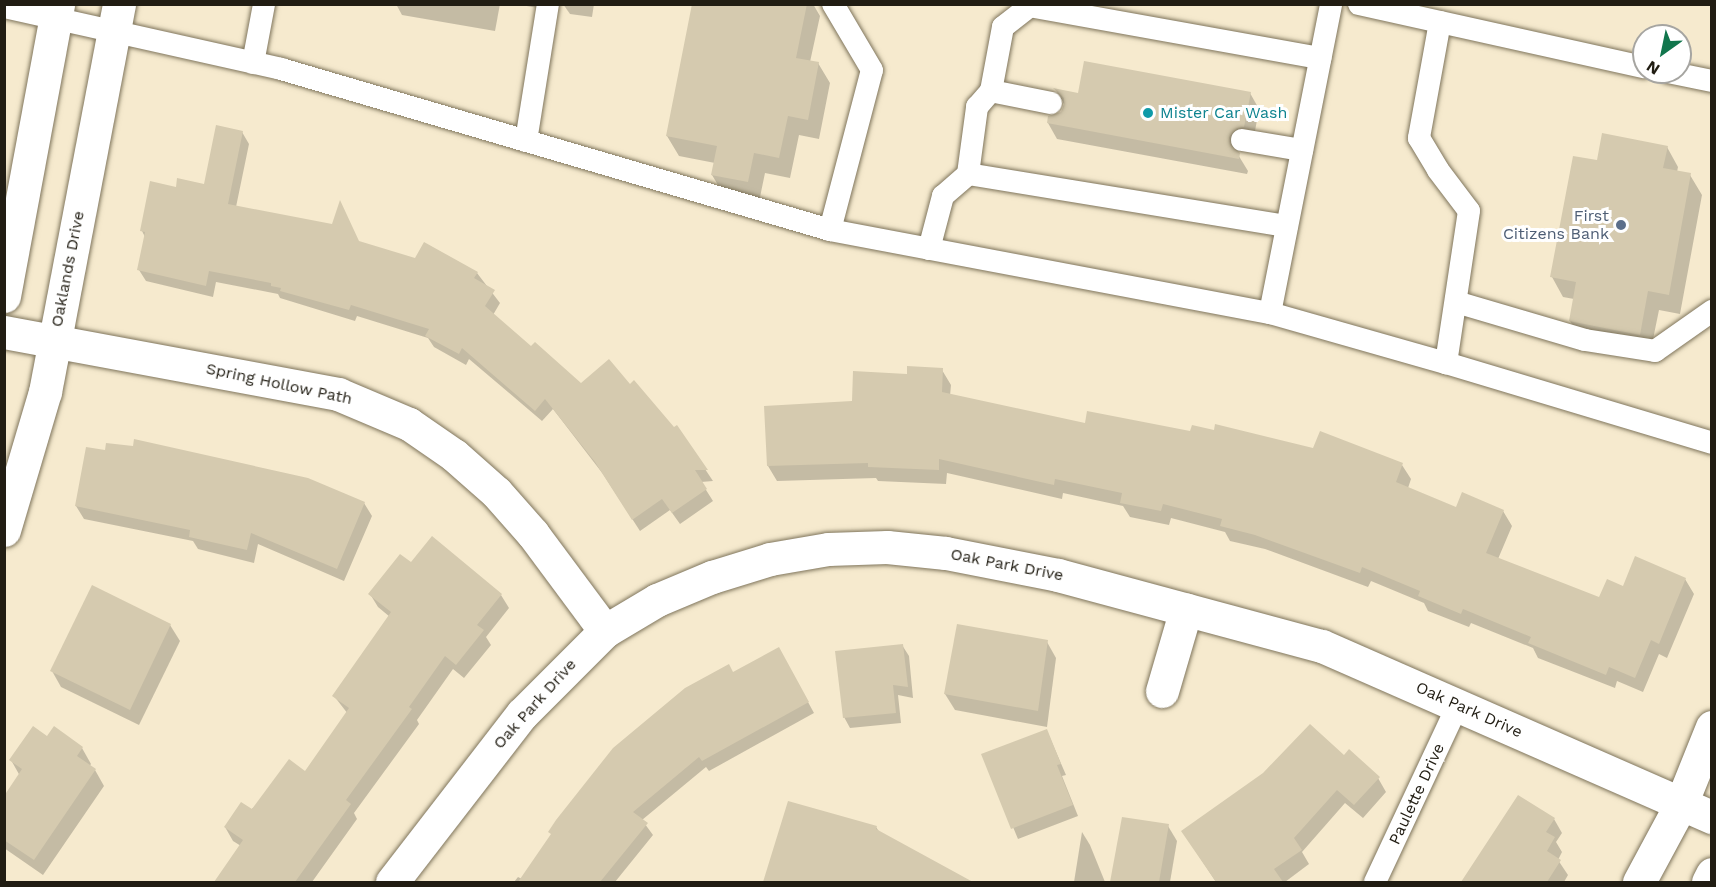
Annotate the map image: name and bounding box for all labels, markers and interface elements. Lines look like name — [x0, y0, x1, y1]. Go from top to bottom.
north arrow — [1632, 24, 1692, 84]
text: N — [1643, 57, 1663, 79]
place label: Mister Car Wash — [1160, 103, 1288, 123]
marker: Mister Car Wash — [1141, 106, 1155, 120]
place label: First Citizens Bank — [1503, 206, 1609, 244]
street label: Oaklands Drive — [47, 209, 89, 329]
marker: First Citizens Bank — [1614, 218, 1628, 232]
street label: Spring Hollow Path — [204, 359, 354, 409]
street label: Oak Park Drive — [949, 545, 1065, 585]
street label: Oak Park Drive — [489, 655, 581, 753]
street label: Oak Park Drive — [1412, 678, 1526, 742]
street label: Paulette Drive — [1385, 740, 1449, 848]

